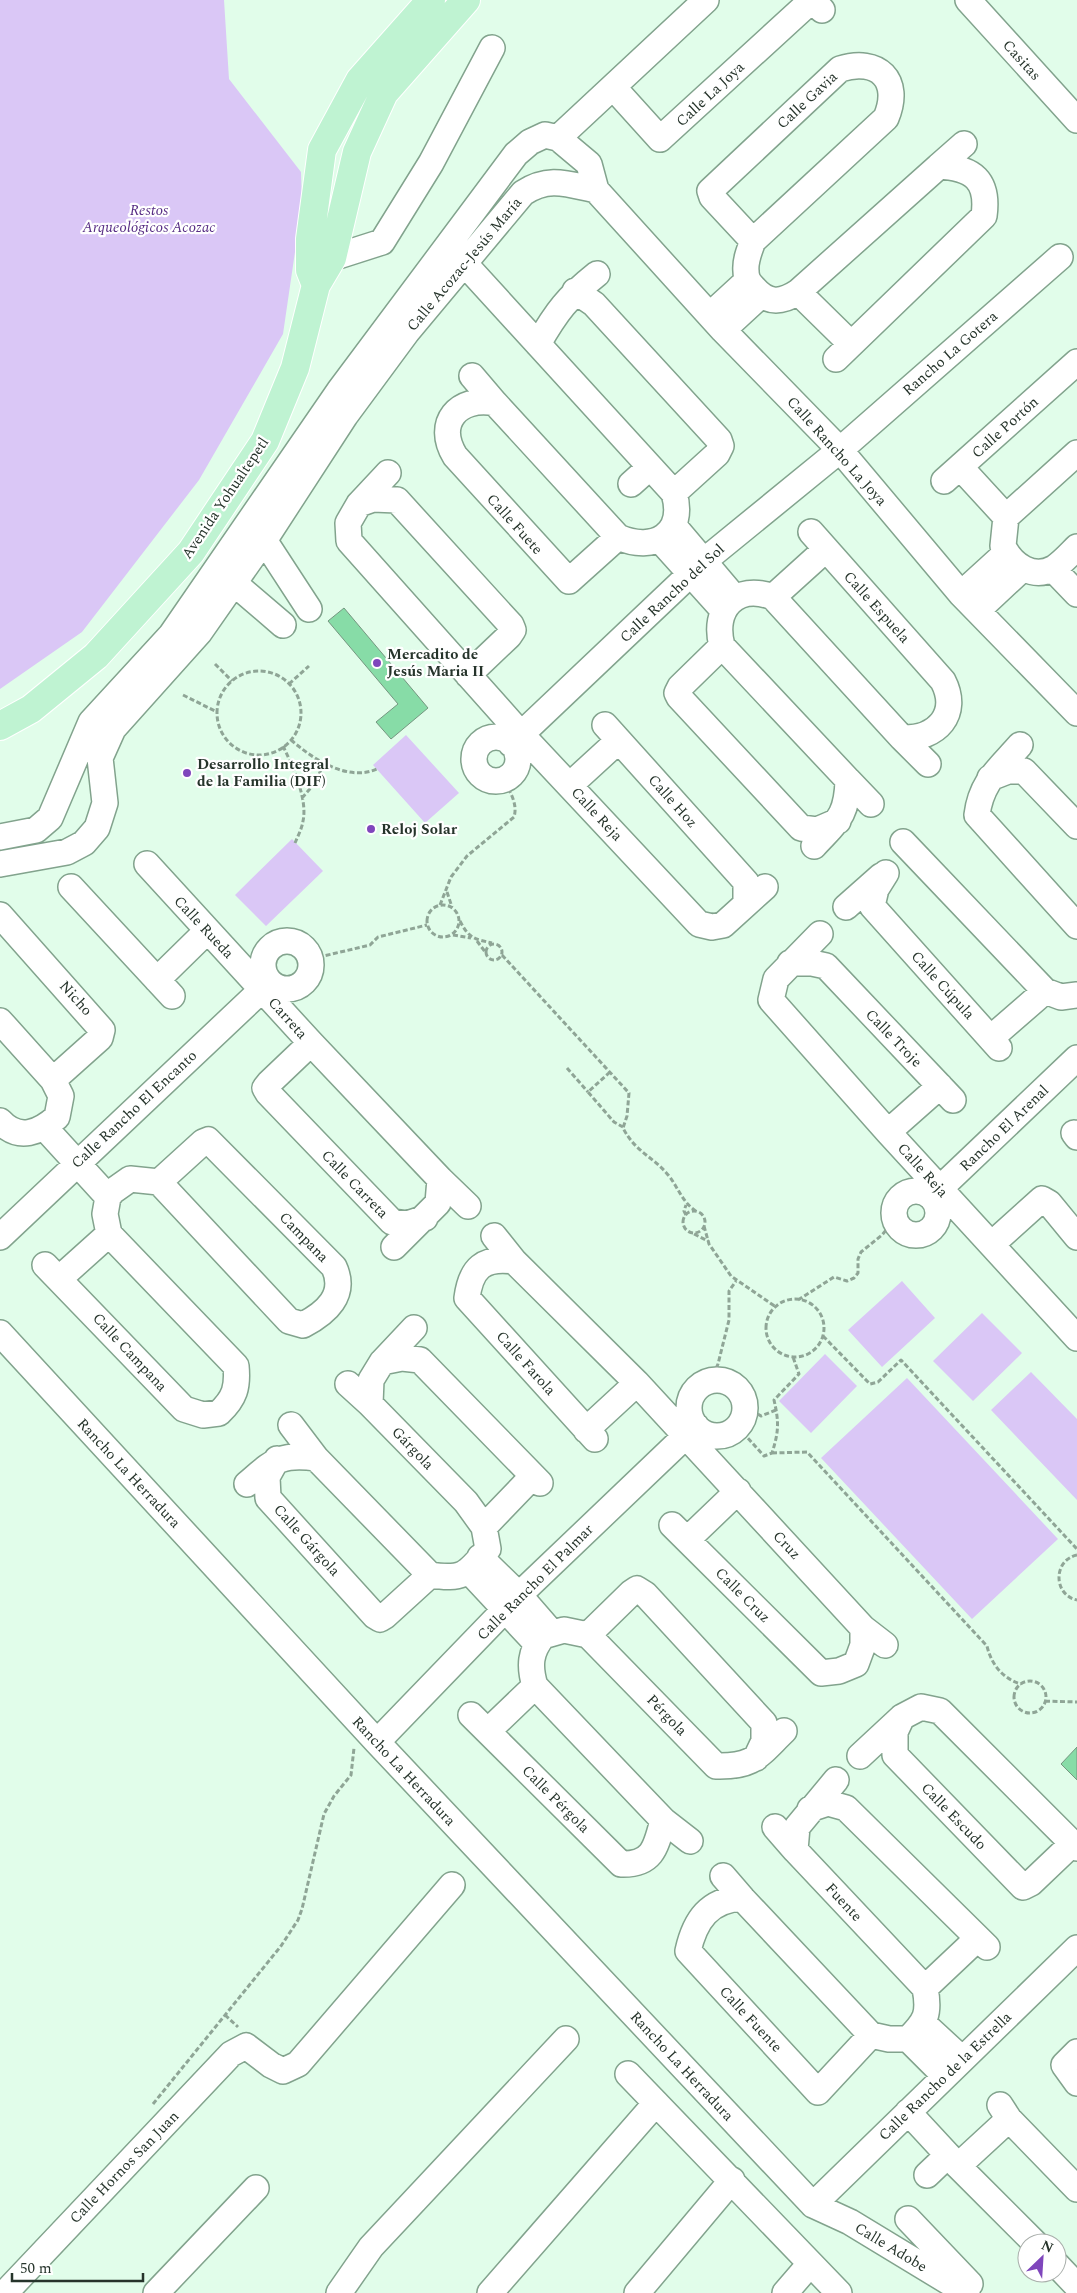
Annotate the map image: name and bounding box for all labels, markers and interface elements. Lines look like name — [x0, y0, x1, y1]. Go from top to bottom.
street label: Casitas — [997, 35, 1046, 86]
street label: Calle La Joya — [671, 56, 750, 132]
street label: Calle Gavia — [772, 66, 843, 135]
street label: Calle Acozac-Jesús María — [401, 192, 528, 336]
park label: Restos Arqueológicos Acozac — [81, 199, 216, 239]
street label: Rancho La Gotera — [897, 305, 1004, 401]
street label: Calle Rancho La Joya — [781, 391, 893, 512]
street label: Calle Portón — [967, 391, 1044, 464]
street label: Avenida Yohualtepetl — [176, 433, 275, 564]
street label: Calle Fuete — [481, 489, 548, 560]
street label: Calle Rancho del Sol — [615, 538, 730, 648]
street label: Calle Espuela — [838, 566, 916, 649]
place label: Mercadito de Jesús Maria II — [387, 643, 484, 683]
marker: Mercadito de Jesús Maria II — [371, 657, 383, 669]
place label: Desarrollo Integral de la Familia (DIF) — [197, 753, 329, 793]
marker: Desarrollo Integral de la Familia (DIF) — [181, 767, 193, 779]
street label: Calle Hoz — [642, 769, 703, 833]
street label: Calle Reja — [565, 782, 628, 847]
place label: Reloj Solar — [381, 818, 458, 841]
marker: Reloj Solar — [365, 823, 377, 835]
street label: Calle Rueda — [168, 891, 240, 965]
street label: Calle Cúpula — [905, 946, 980, 1025]
street label: Nicho — [53, 976, 98, 1021]
street label: Carreta — [262, 992, 313, 1045]
street label: Calle Troje — [860, 1004, 928, 1073]
street label: Calle Rancho El Encanto — [66, 1045, 203, 1174]
street label: Rancho El Arenal — [954, 1080, 1054, 1177]
street label: Calle Reja — [892, 1138, 954, 1203]
street label: Calle Carreta — [316, 1145, 394, 1224]
street label: Campana — [273, 1207, 334, 1268]
street label: Calle Campana — [87, 1308, 173, 1398]
street label: Calle Farola — [490, 1326, 561, 1401]
street label: Rancho La Herradura — [71, 1413, 186, 1534]
street label: Gárgola — [386, 1421, 440, 1476]
street label: Calle Gárgola — [268, 1499, 346, 1582]
street label: Calle Rancho El Palmar — [472, 1519, 599, 1646]
street label: Cruz — [767, 1526, 806, 1565]
street label: Calle Cruz — [710, 1562, 776, 1628]
street label: Pérgola — [641, 1689, 693, 1742]
street label: Rancho La Herradura — [346, 1711, 461, 1832]
street label: Calle Pérgola — [516, 1760, 595, 1839]
street label: Calle Escudo — [915, 1777, 992, 1855]
street label: Fuente — [820, 1878, 868, 1927]
street label: Calle Fuente — [714, 1981, 788, 2058]
street label: Rancho La Herradura — [624, 2006, 739, 2127]
street label: Calle Rancho de la Estrella — [873, 2006, 1018, 2146]
street label: Calle Hornos San Juan — [64, 2105, 185, 2229]
street label: Calle Adobe — [850, 2217, 931, 2278]
north arrow — [1017, 2233, 1067, 2283]
text: N — [1038, 2235, 1057, 2259]
scale bar — [12, 2250, 144, 2282]
text: 50 m — [20, 2257, 52, 2280]

